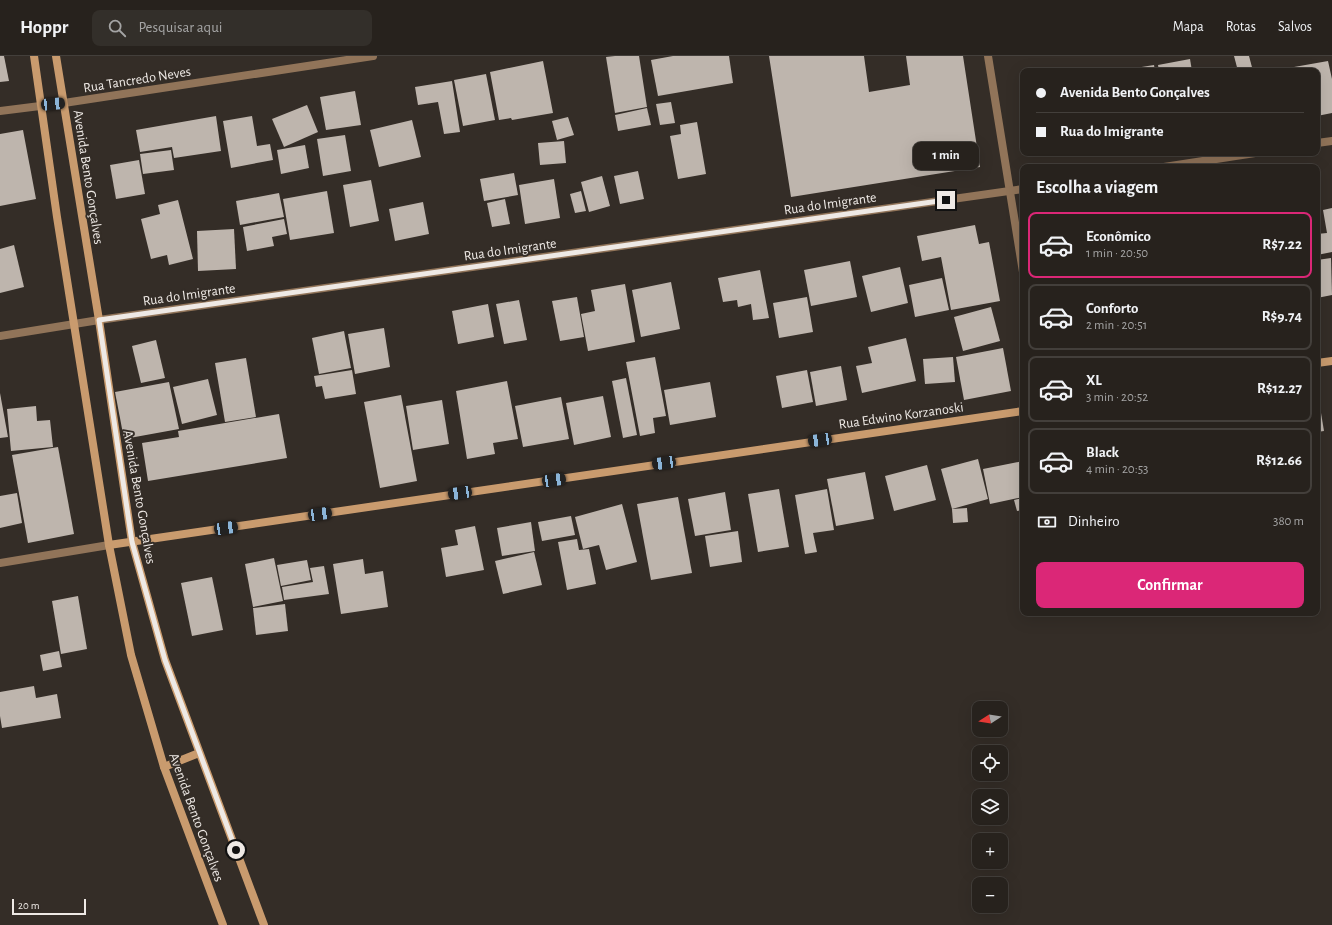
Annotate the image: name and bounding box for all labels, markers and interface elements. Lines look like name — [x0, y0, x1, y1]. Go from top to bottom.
search box — [92, 10, 372, 46]
icon: search — [106, 17, 128, 39]
text: Hoppr — [20, 18, 68, 37]
text: Pesquisar aqui — [138, 20, 222, 35]
text: Mapa — [1173, 20, 1204, 34]
text: Rotas — [1226, 20, 1256, 34]
text: Salvos — [1278, 20, 1312, 34]
street label: Rua Tancredo Neves — [82, 65, 192, 95]
text: Avenida Bento Gonçalves — [1060, 85, 1210, 100]
car — [41, 97, 65, 111]
street label: Avenida Bento Gonçalves — [70, 109, 106, 245]
text: Rua do Imigrante — [1060, 124, 1164, 139]
callout: 1 min — [913, 142, 979, 170]
text: 1 min — [932, 149, 960, 162]
text: Escolha a viagem — [1036, 179, 1158, 197]
street label: Rua do Imigrante — [783, 191, 877, 217]
route end — [937, 191, 955, 209]
icon: car — [1038, 227, 1074, 263]
text: Econômico — [1086, 229, 1151, 244]
street label: Rua do Imigrante — [463, 237, 557, 263]
text: R$7.22 — [1262, 237, 1302, 252]
text: 1 min · 20:50 — [1086, 247, 1148, 260]
street label: Rua do Imigrante — [142, 282, 236, 308]
icon: car — [1038, 299, 1074, 335]
text: Conforto — [1086, 301, 1138, 316]
text: R$9.74 — [1262, 309, 1302, 324]
text: 2 min · 20:51 — [1086, 319, 1147, 332]
icon: car — [1038, 371, 1074, 407]
text: XL — [1086, 373, 1102, 388]
text: R$12.27 — [1257, 381, 1302, 396]
text: 3 min · 20:52 — [1086, 391, 1148, 404]
street label: Rua Edwino Korzanoski — [838, 400, 965, 432]
street label: Avenida Bento Gonçalves — [120, 429, 158, 565]
car — [807, 432, 833, 448]
icon: car — [1038, 443, 1074, 479]
text: Black — [1086, 445, 1119, 460]
text: R$12.66 — [1256, 453, 1302, 468]
car — [651, 455, 677, 471]
text: 4 min · 20:53 — [1086, 463, 1148, 476]
car — [541, 472, 567, 488]
car — [447, 485, 473, 501]
car — [307, 506, 333, 522]
icon: cash — [1036, 511, 1058, 533]
text: Dinheiro — [1068, 514, 1120, 529]
text: 380 m — [1273, 515, 1304, 528]
car — [213, 520, 239, 536]
button: Confirmar — [1036, 562, 1304, 608]
north arrow — [972, 701, 1008, 737]
map controls — [972, 701, 1008, 913]
button: locate — [972, 745, 1008, 781]
street label: Avenida Bento Gonçalves — [166, 751, 226, 884]
button: layers — [972, 789, 1008, 825]
button: + — [972, 833, 1008, 869]
route start — [227, 841, 245, 859]
button: − — [972, 877, 1008, 913]
scale bar — [12, 897, 86, 916]
text: 20 m — [18, 900, 39, 911]

